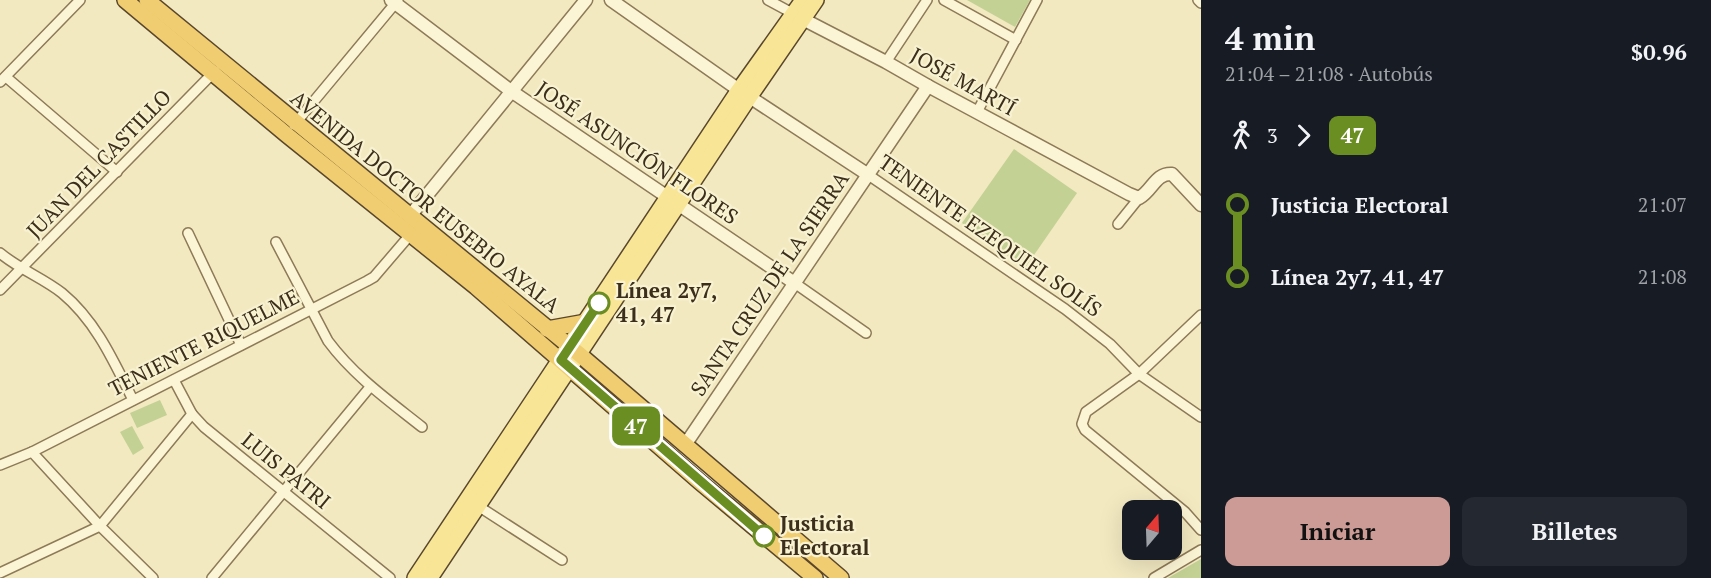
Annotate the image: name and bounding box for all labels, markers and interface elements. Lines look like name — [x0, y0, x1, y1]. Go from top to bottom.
text: 4 min — [1225, 16, 1315, 59]
text: $0.96 — [1631, 37, 1687, 66]
street label: JOSÉ MARTÍ — [906, 41, 1022, 122]
text: 21:04 – 21:08 · Autobús — [1225, 60, 1433, 87]
street label: JOSÉ ASUNCIÓN FLORES — [531, 74, 744, 230]
street label: JUAN DEL CASTILLO — [20, 83, 177, 244]
street label: AVENIDA DOCTOR EUSEBIO AYALA — [285, 84, 567, 319]
icon: walk — [1225, 119, 1258, 152]
icon: forward — [1287, 119, 1320, 152]
text: 47 — [1341, 121, 1364, 149]
text: 3 — [1267, 122, 1278, 149]
street label: TENIENTE EZEQUIEL SOLÍS — [874, 147, 1108, 323]
street label: SANTA CRUZ DE LA SIERRA — [683, 165, 855, 401]
text: Justicia Electoral — [1271, 190, 1449, 219]
text: 21:07 — [1638, 191, 1687, 218]
text: Línea 2y7, 41, 47 — [1271, 262, 1444, 291]
text: 21:08 — [1638, 263, 1687, 290]
place label: Línea 2y7, 41, 47 — [616, 276, 718, 328]
street label: TENIENTE RIQUELME — [103, 282, 304, 402]
marker: Línea 2y7, 41, 47 — [588, 292, 610, 314]
line badge: 47 — [609, 406, 663, 446]
text: 47 — [624, 412, 648, 440]
street label: LUIS PATRI — [236, 426, 337, 515]
button: Iniciar — [1225, 497, 1450, 566]
button: Billetes — [1462, 497, 1687, 566]
north arrow — [1122, 500, 1182, 560]
map controls — [1122, 500, 1182, 560]
place label: Justicia Electoral — [780, 509, 869, 561]
marker: Justicia Electoral — [753, 525, 775, 547]

